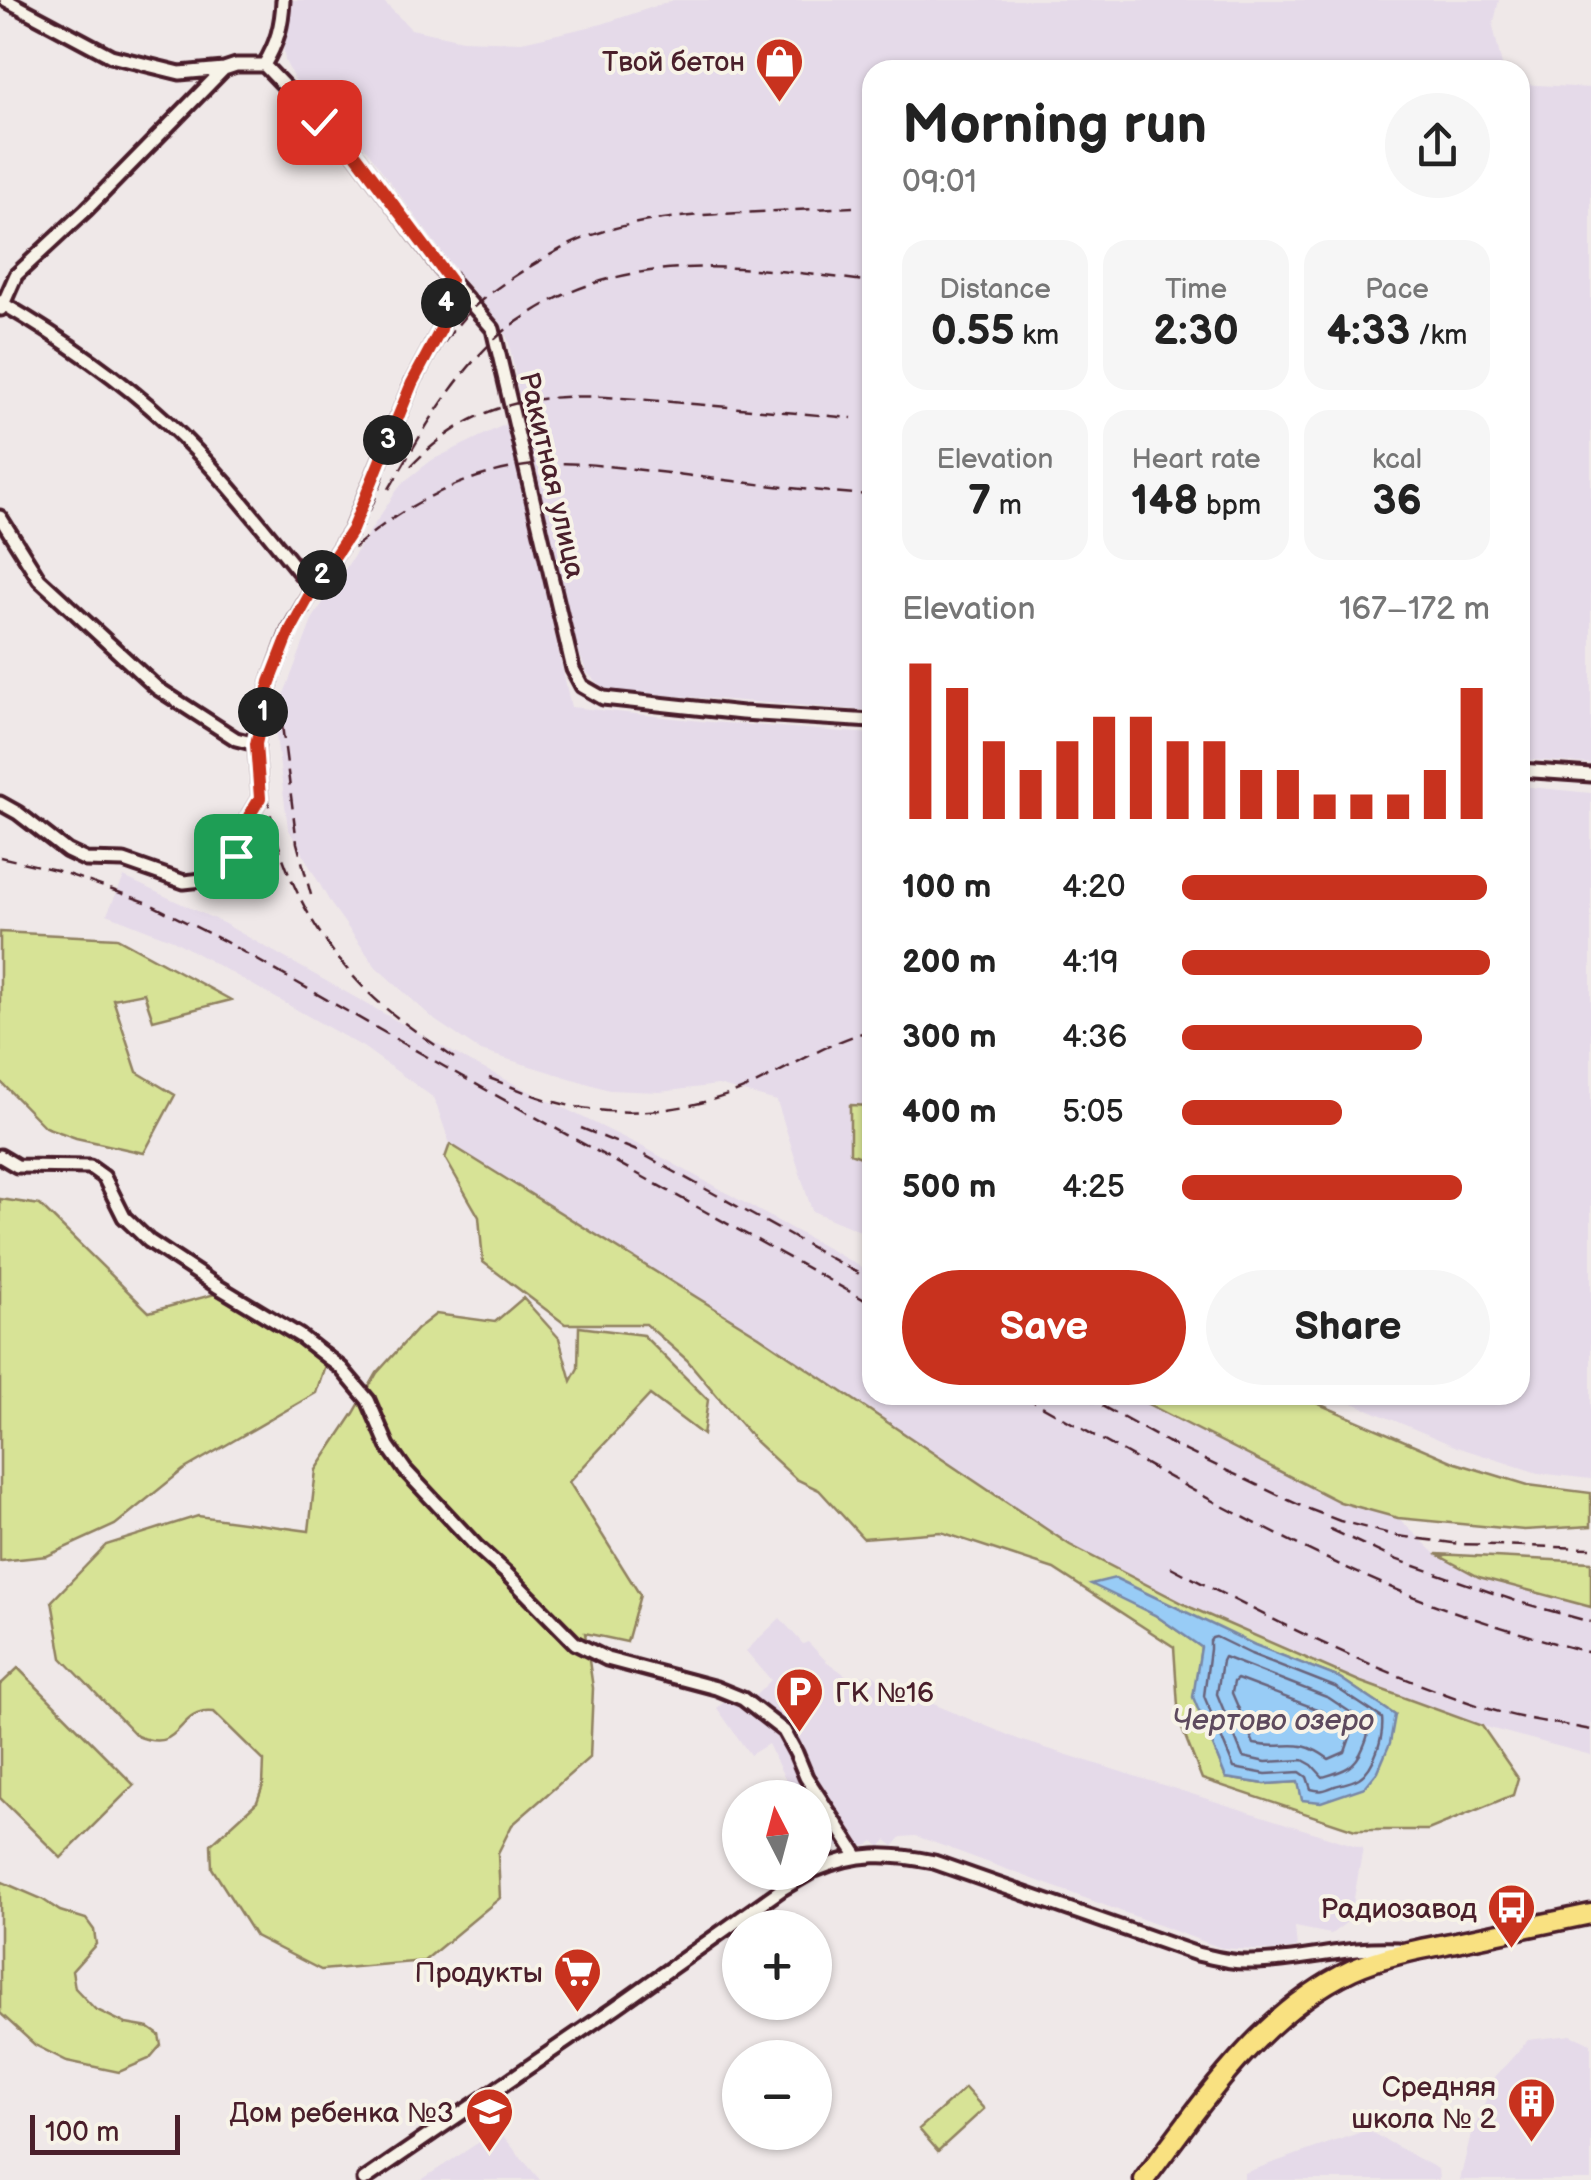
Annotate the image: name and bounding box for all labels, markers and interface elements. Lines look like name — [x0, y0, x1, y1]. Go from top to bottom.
shop icon: Твой бетон — [754, 35, 806, 103]
place label: Твой бетон — [602, 46, 745, 79]
pin — [277, 80, 362, 165]
text: Morning run — [902, 92, 1207, 159]
button: share — [1385, 93, 1490, 198]
icon: check — [292, 95, 347, 150]
text: 09:01 — [902, 163, 977, 202]
text: Distance — [939, 273, 1051, 306]
text: Time — [1165, 273, 1227, 306]
text: Pace — [1365, 273, 1429, 306]
pin: 4 — [421, 278, 471, 328]
text: 4 — [438, 286, 454, 319]
text: 0.55 — [931, 306, 1015, 357]
text: 2:30 — [1153, 306, 1239, 357]
text: 4:33 — [1327, 306, 1410, 357]
text: km — [1015, 319, 1059, 352]
text: /km — [1410, 319, 1467, 352]
street label: Ракитная улица — [512, 369, 591, 582]
pin: 3 — [363, 415, 413, 465]
text: 3 — [380, 423, 396, 456]
text: Elevation — [937, 443, 1053, 476]
text: Heart rate — [1131, 443, 1261, 476]
text: kcal — [1372, 443, 1422, 476]
text: 7 — [968, 476, 991, 527]
text: 148 — [1131, 476, 1198, 527]
text: 36 — [1372, 476, 1422, 527]
text: m — [991, 489, 1022, 522]
text: bpm — [1198, 489, 1261, 522]
pin: 2 — [297, 550, 347, 600]
text: 2 — [314, 558, 330, 591]
text: Elevation — [902, 590, 1035, 629]
text: 167–172 m — [1339, 590, 1490, 629]
pin: 1 — [238, 687, 288, 737]
text: 1 — [257, 695, 269, 728]
pin — [194, 814, 279, 899]
icon: arrive — [209, 829, 264, 884]
text: 100 m — [902, 868, 991, 907]
text: 4:20 — [1062, 868, 1126, 907]
text: 200 m — [902, 943, 996, 982]
text: 4:19 — [1062, 943, 1119, 982]
text: 300 m — [902, 1018, 997, 1057]
text: 4:36 — [1062, 1018, 1127, 1057]
text: 400 m — [902, 1093, 997, 1132]
text: 5:05 — [1062, 1093, 1124, 1132]
text: 500 m — [902, 1168, 996, 1207]
text: 4:25 — [1062, 1168, 1125, 1207]
button: Save — [902, 1270, 1186, 1385]
button: Share — [1206, 1270, 1490, 1385]
parking icon: ГК №16 — [774, 1666, 826, 1734]
place label: ГК №16 — [835, 1677, 934, 1710]
water label: Чертово озеро — [1172, 1703, 1374, 1739]
north arrow — [722, 1780, 832, 1890]
map controls — [722, 1780, 832, 2150]
bus stop icon: Радиозавод — [1486, 1882, 1538, 1950]
place label: Радиозавод — [1320, 1893, 1477, 1926]
button: + — [722, 1910, 832, 2020]
supermarket icon: Продукты — [552, 1946, 604, 2014]
place label: Продукты — [414, 1957, 543, 1990]
button: − — [722, 2040, 832, 2150]
place label: Средняя школа № 2 — [1352, 2071, 1496, 2136]
building icon: Средняя школа № 2 — [1505, 2076, 1557, 2144]
school or university icon: Дом ребенка №3 — [463, 2086, 515, 2154]
place label: Дом ребенка №3 — [230, 2097, 454, 2130]
scale bar — [30, 2110, 180, 2154]
text: 100 m — [45, 2116, 119, 2149]

